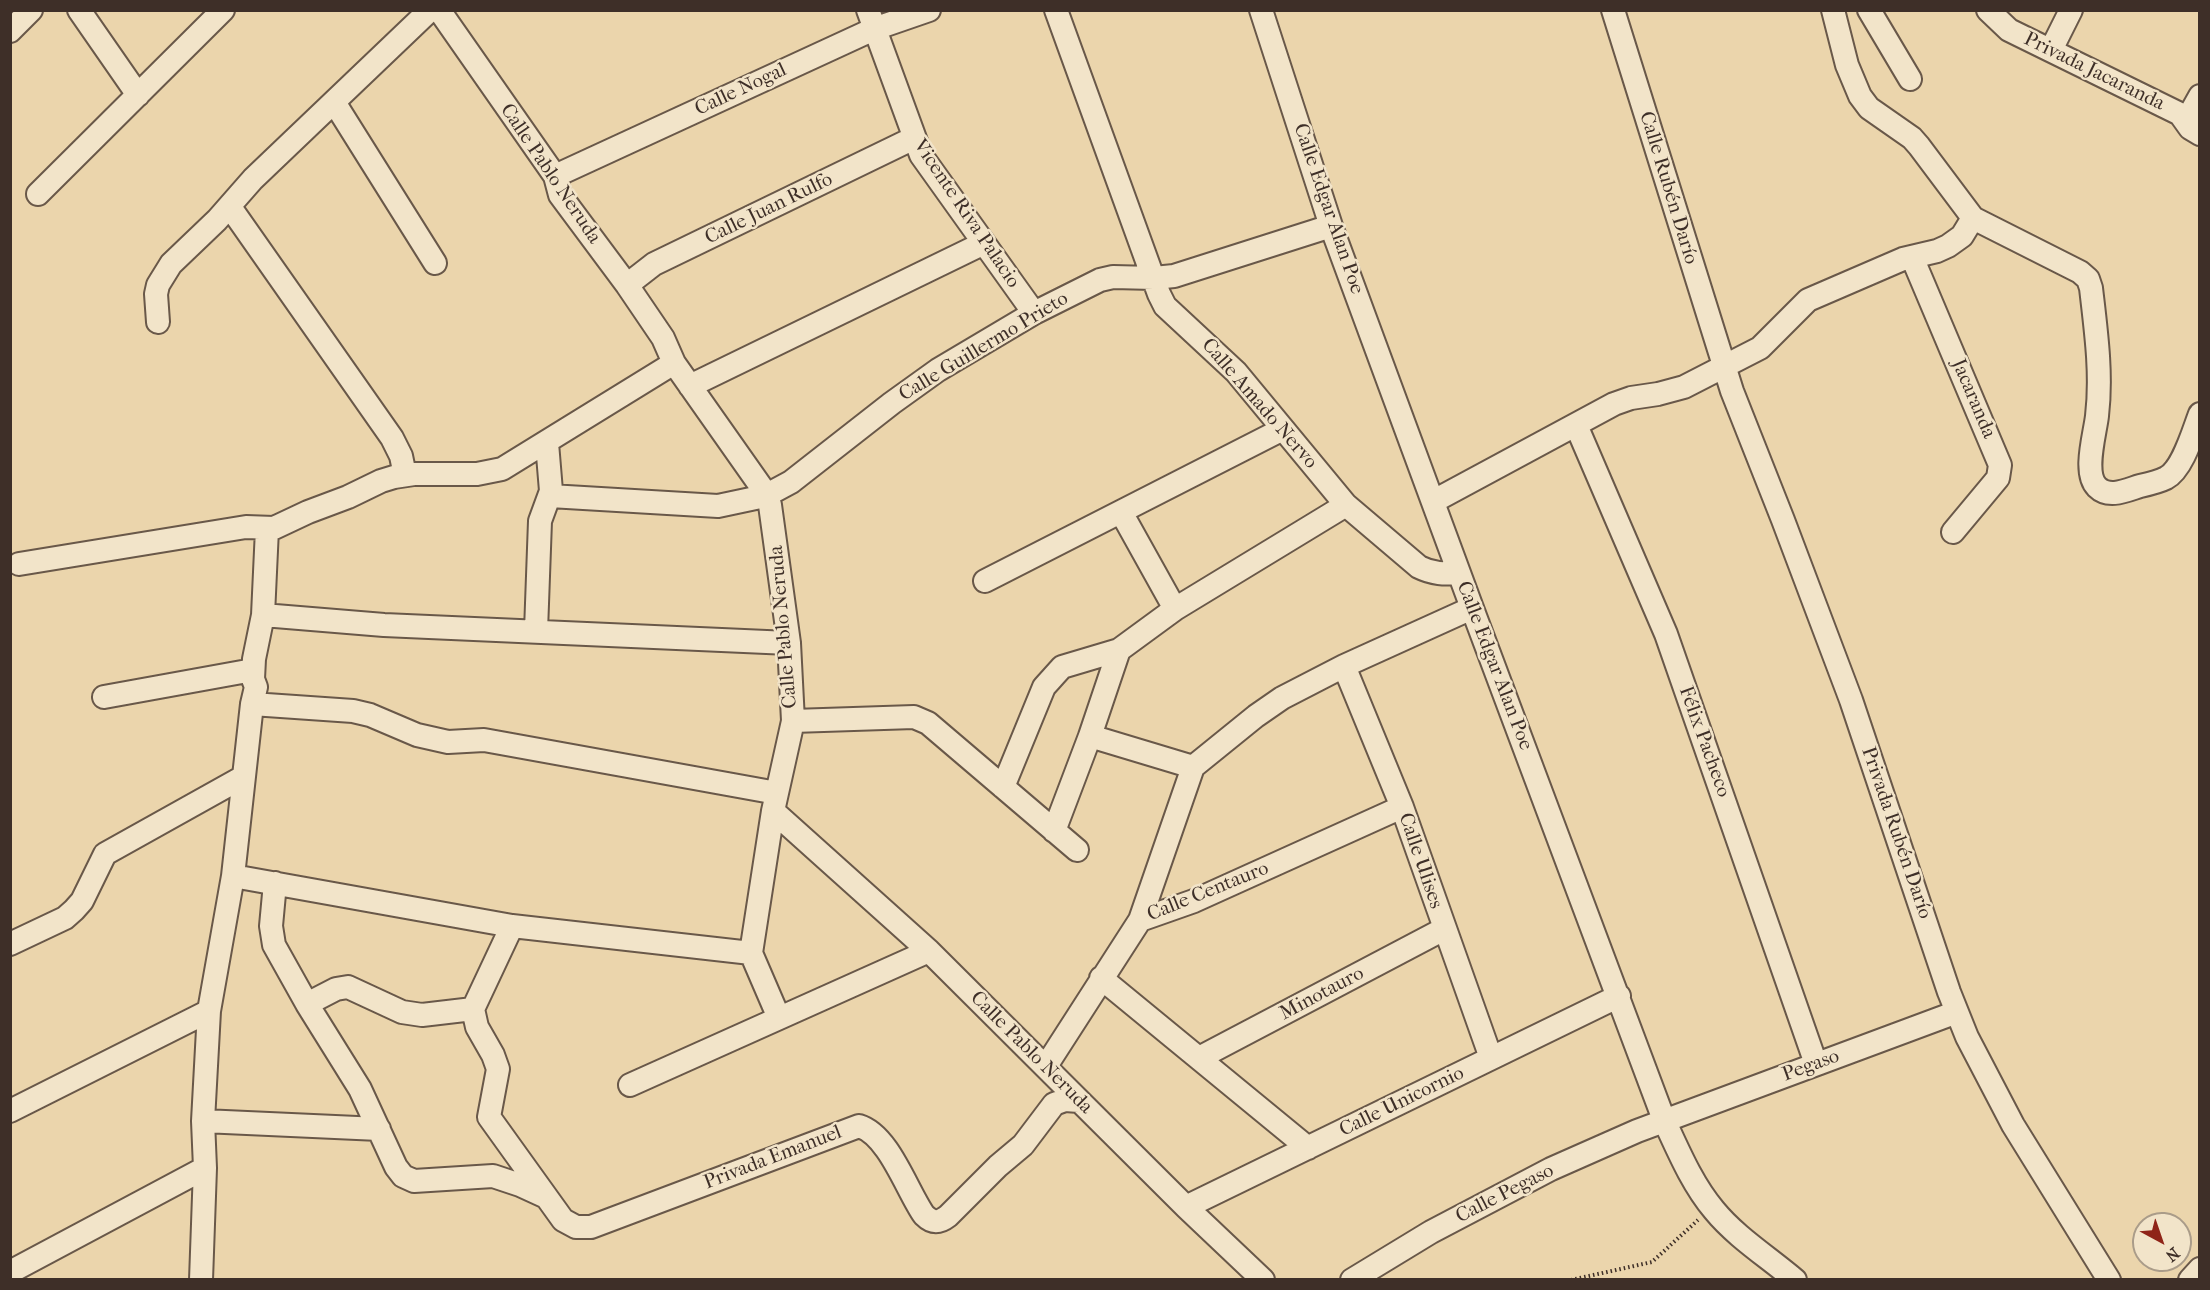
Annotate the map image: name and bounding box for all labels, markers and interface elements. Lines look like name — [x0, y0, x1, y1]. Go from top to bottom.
street label: Privada Jacaranda — [2020, 28, 2168, 116]
street label: Calle Nogal — [691, 58, 791, 122]
street label: Calle Pablo Neruda — [494, 99, 606, 249]
street label: Calle Rubén Darío — [1633, 109, 1703, 267]
street label: Calle Edgar Alan Poe — [1288, 120, 1368, 298]
street label: Vicente Riva Palacio — [907, 135, 1025, 293]
street label: Calle Juan Rulfo — [701, 168, 837, 250]
street label: Calle Guillermo Prieto — [895, 287, 1073, 407]
street label: Calle Amado Nervo — [1196, 334, 1322, 474]
street label: Jacaranda — [1946, 356, 2000, 442]
street label: Calle Pablo Neruda — [765, 544, 803, 710]
street label: Calle Edgar Alan Poe — [1451, 578, 1537, 754]
street label: Félix Pacheco — [1673, 683, 1735, 801]
street label: Privada Rubén Darío — [1855, 744, 1937, 922]
street label: Calle Ulises — [1392, 810, 1448, 912]
street label: Calle Centauro — [1144, 857, 1272, 927]
street label: Minotauro — [1276, 962, 1368, 1026]
street label: Calle Pablo Neruda — [965, 987, 1097, 1119]
street label: Pegaso — [1779, 1045, 1843, 1087]
street label: Calle Unicornio — [1336, 1061, 1468, 1143]
street label: Privada Emanuel — [701, 1121, 845, 1195]
street label: Calle Pegaso — [1452, 1159, 1558, 1229]
north arrow — [2132, 1212, 2192, 1272]
text: N — [2162, 1243, 2183, 1266]

